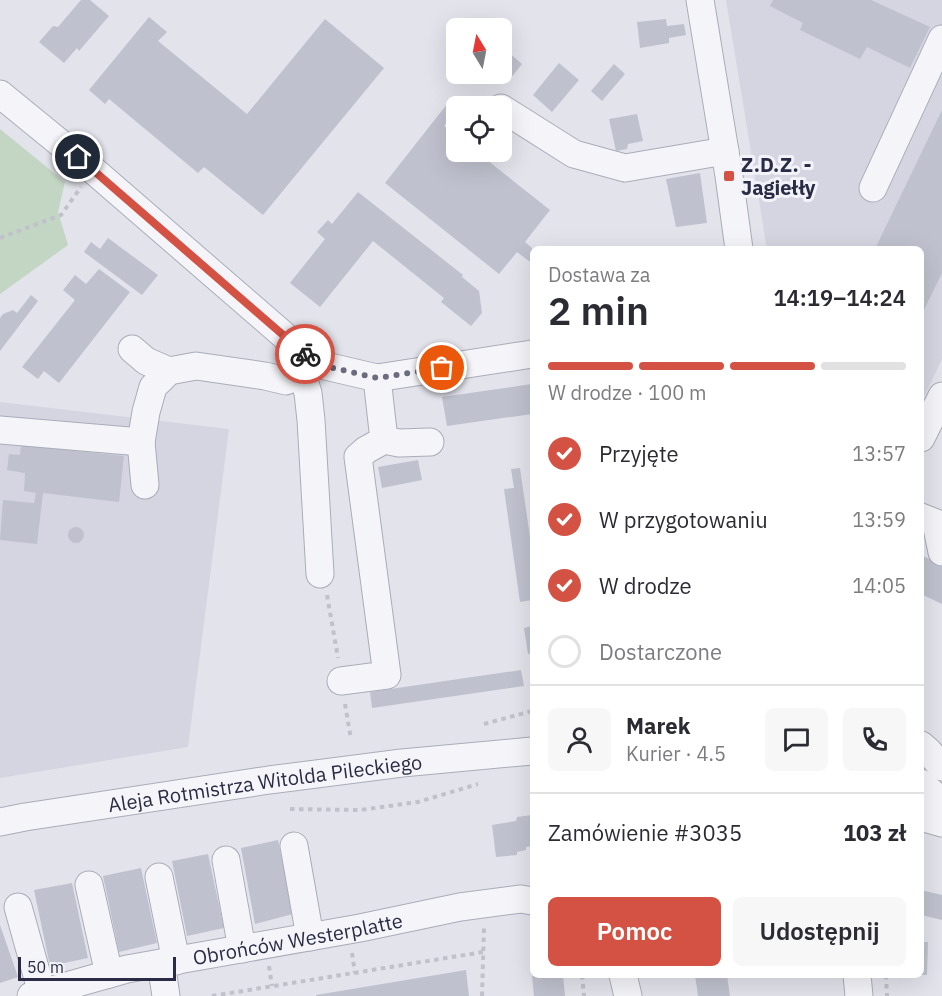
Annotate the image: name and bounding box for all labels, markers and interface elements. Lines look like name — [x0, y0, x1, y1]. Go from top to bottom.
north arrow — [446, 18, 512, 84]
map controls — [446, 18, 512, 162]
button: locate — [446, 96, 512, 162]
pin — [52, 131, 103, 182]
icon: home — [61, 140, 94, 173]
place label: Z.D.Z. - Jagiełły — [741, 151, 816, 201]
marker: Z.D.Z. - Jagiełły — [722, 169, 736, 183]
text: Dostawa za — [548, 261, 650, 288]
text: 14:19–14:24 — [773, 283, 906, 312]
text: 2 min — [548, 285, 649, 336]
courier — [275, 324, 335, 384]
icon: bike — [289, 338, 322, 371]
pin — [416, 342, 467, 393]
icon: bag — [425, 351, 458, 384]
text: W drodze · 100 m — [548, 379, 706, 406]
icon: check — [548, 437, 581, 470]
text: Przyjęte — [599, 439, 679, 468]
text: 13:57 — [852, 440, 906, 467]
icon: check — [548, 503, 581, 536]
text: W przygotowaniu — [599, 505, 768, 534]
text: 13:59 — [852, 506, 906, 533]
icon: check — [548, 569, 581, 602]
text: W drodze — [599, 571, 692, 600]
text: 14:05 — [852, 572, 906, 599]
text: Dostarczone — [599, 637, 722, 666]
button: person — [548, 708, 611, 771]
button: chat — [765, 708, 828, 771]
button: phone — [843, 708, 906, 771]
text: Marek — [626, 711, 690, 740]
text: Kurier · 4.5 — [626, 740, 726, 767]
street label: Aleja Rotmistrza Witolda Pileckiego — [106, 748, 423, 818]
text: Zamówienie #3035 — [548, 818, 742, 847]
text: 103 zł — [843, 818, 906, 847]
button: Pomoc — [548, 897, 721, 966]
button: Udostępnij — [733, 897, 906, 966]
street label: Obrońców Westerplatte — [191, 906, 405, 971]
scale bar — [18, 954, 176, 982]
text: 50 m — [27, 957, 64, 977]

